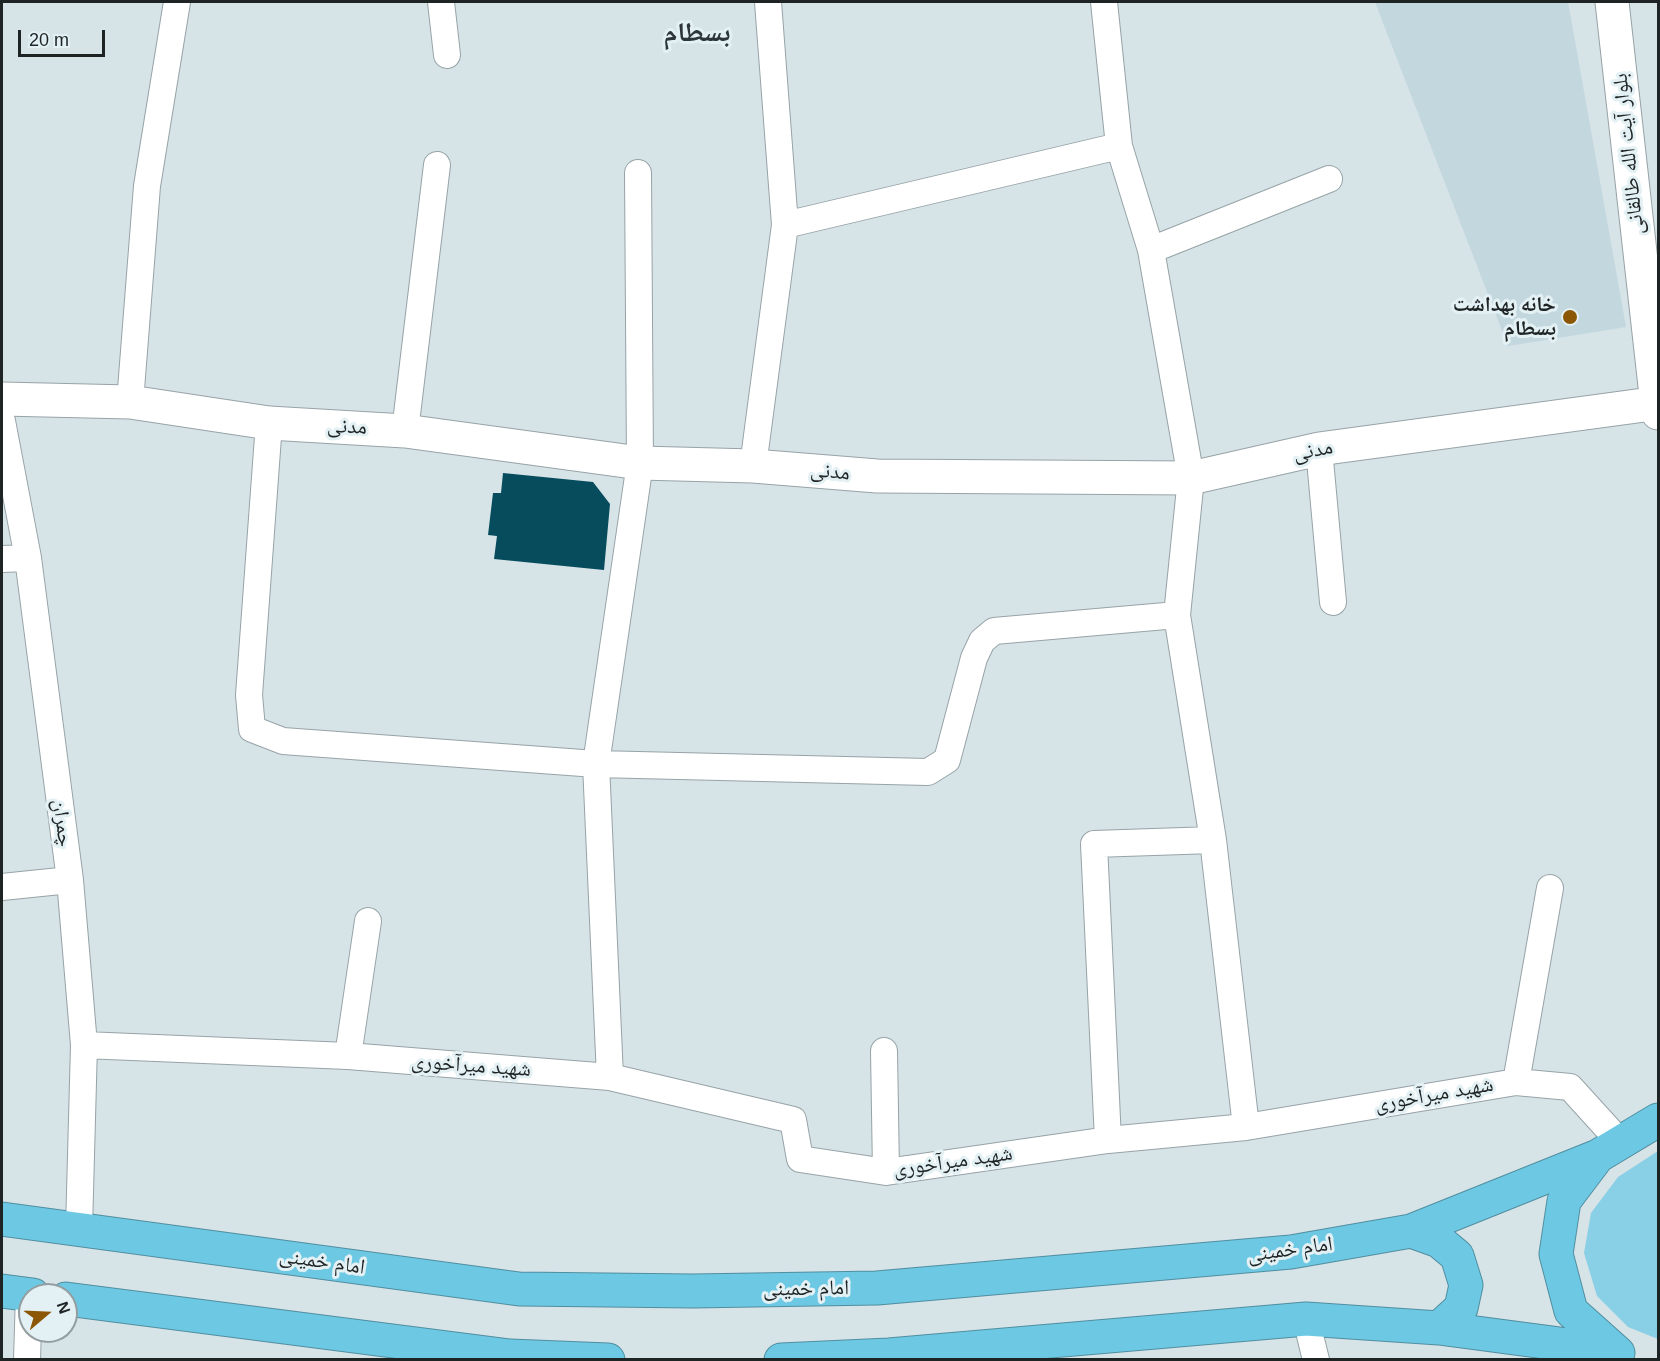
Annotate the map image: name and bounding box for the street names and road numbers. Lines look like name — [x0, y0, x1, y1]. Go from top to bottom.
street label: بلوار آیت الله طالقانی — [1608, 72, 1650, 236]
street label: مدنی — [327, 413, 367, 441]
street label: مدنی — [1291, 435, 1335, 467]
street label: مدنی — [809, 458, 851, 486]
street label: چمران — [47, 798, 77, 848]
street label: شهید میرآخوری — [410, 1049, 532, 1083]
street label: شهید میرآخوری — [1373, 1072, 1495, 1118]
street label: شهید میرآخوری — [892, 1141, 1014, 1183]
street label: امام خمینی — [1246, 1232, 1334, 1268]
street label: امام خمینی — [278, 1244, 366, 1280]
street label: امام خمینی — [763, 1276, 849, 1302]

